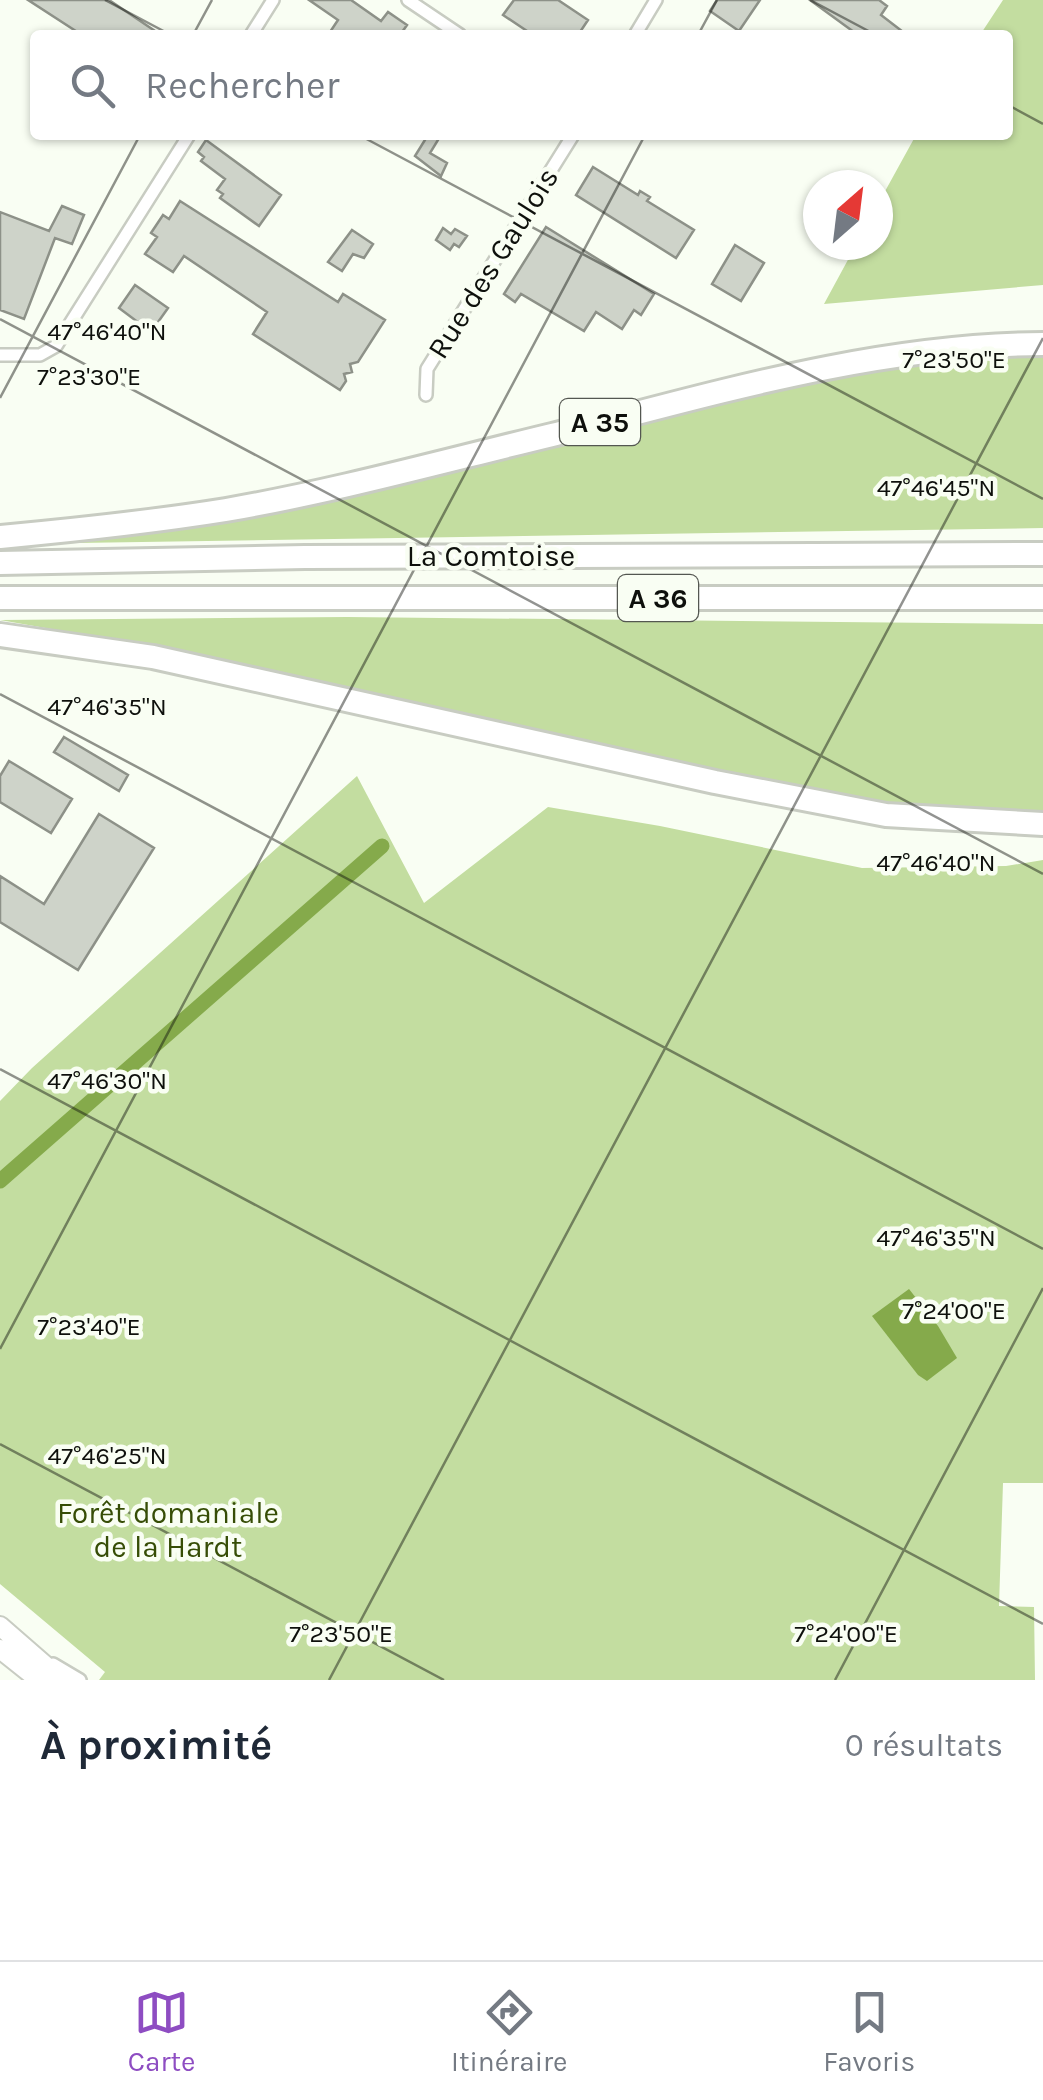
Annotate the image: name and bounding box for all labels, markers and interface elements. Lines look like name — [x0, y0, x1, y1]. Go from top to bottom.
search box — [30, 30, 1013, 140]
icon: search — [65, 58, 120, 113]
text: Rechercher — [145, 63, 339, 108]
street label: Rue des Gaulois — [420, 161, 566, 365]
north arrow — [803, 170, 893, 260]
text: 47°46'40"N — [47, 317, 167, 346]
text: 7°23'50"E — [902, 345, 1006, 374]
text: 7°23'30"E — [37, 362, 141, 391]
road number: A 35 — [560, 399, 640, 445]
text: 47°46'45"N — [877, 473, 995, 502]
street label: La Comtoise — [407, 538, 575, 574]
road number: A 36 — [618, 575, 698, 621]
text: 47°46'35"N — [47, 692, 167, 721]
text: 47°46'40"N — [876, 848, 996, 877]
text: 47°46'30"N — [47, 1066, 167, 1095]
text: 47°46'35"N — [876, 1223, 996, 1252]
text: 7°24'00"E — [902, 1296, 1006, 1325]
text: 7°23'40"E — [37, 1312, 141, 1341]
text: 47°46'25"N — [47, 1441, 167, 1470]
park label: Forêt domaniale de la Hardt — [57, 1495, 279, 1565]
text: 7°23'50"E — [289, 1619, 393, 1648]
text: 7°24'00"E — [794, 1619, 898, 1648]
text: À proximité — [40, 1720, 272, 1770]
text: 0 résultats — [845, 1727, 1003, 1764]
tab: Carte — [128, 1985, 195, 2078]
tab: Itinéraire — [451, 1985, 567, 2078]
tab: Favoris — [823, 1985, 915, 2078]

